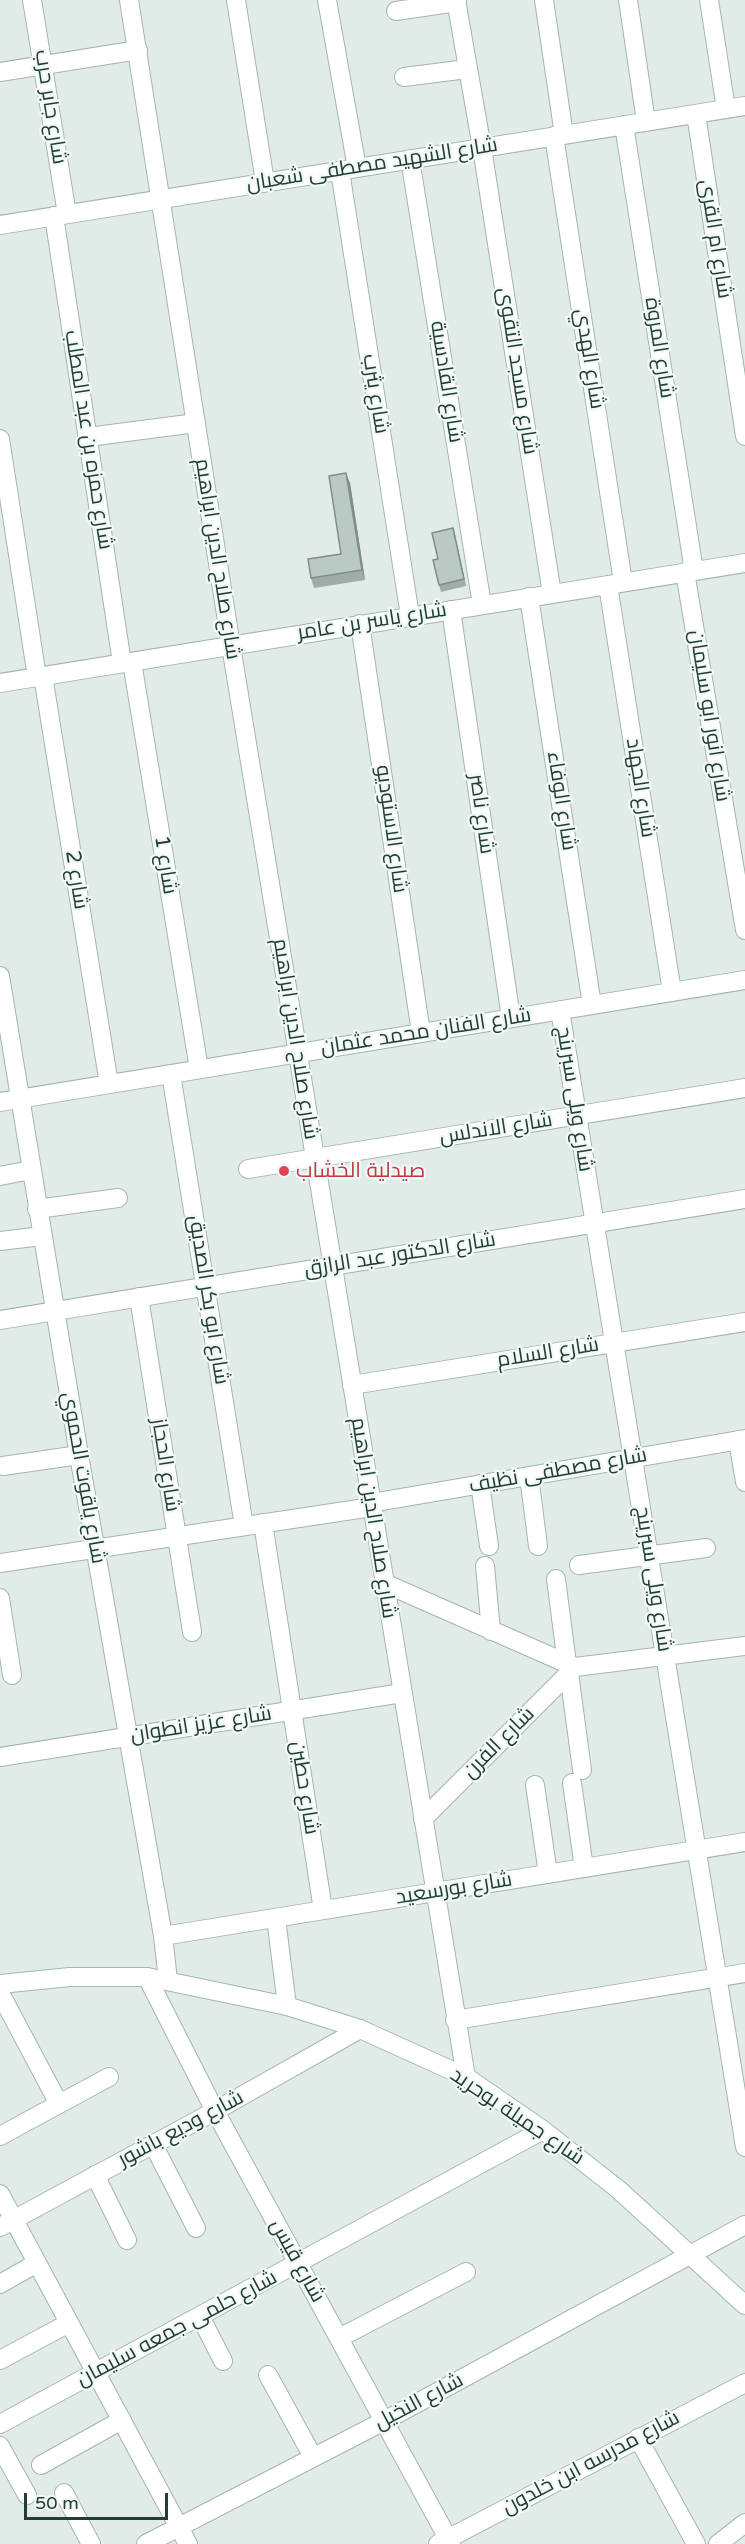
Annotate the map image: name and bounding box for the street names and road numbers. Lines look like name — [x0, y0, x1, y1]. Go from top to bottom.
street label: شارع جابر حرب — [28, 48, 72, 166]
street label: شارع الشهيد مصطفى شعبان — [245, 133, 499, 197]
street label: شارع ام القرى — [693, 178, 737, 300]
street label: شارع مسجد التقوى — [491, 286, 543, 456]
street label: شارع المروة — [639, 296, 679, 400]
street label: شارع الهدي — [569, 307, 609, 411]
street label: شارع القادسية — [424, 319, 468, 445]
street label: شارع حمزه بن عبد المطلب — [58, 328, 118, 552]
street label: شارع يثرب — [356, 352, 394, 436]
street label: شارع صلاح الدين ابراهيم — [189, 457, 245, 661]
street label: شارع ياسر بن عامر — [296, 598, 448, 646]
street label: شارع انور ابو سليمان — [683, 628, 735, 804]
street label: شارع الجهاد — [620, 736, 660, 840]
street label: شارع الوفاء — [541, 750, 581, 852]
street label: شارع الاستوديو — [370, 763, 412, 895]
street label: شارع ناصر — [463, 772, 499, 856]
street label: شارع 1 — [148, 834, 182, 896]
street label: شارع 2 — [59, 849, 93, 911]
street label: شارع صلاح الدين ابراهيم — [267, 937, 323, 1141]
street label: شارع الفنان محمد عثمان — [319, 1003, 533, 1061]
street label: شارع ويلى سبرينج — [550, 1024, 598, 1174]
street label: شارع الاندلس — [438, 1108, 554, 1150]
street label: شارع ابو بكر الصديق — [182, 1214, 234, 1386]
street label: شارع الدكتور عبد الرازق — [302, 1227, 498, 1283]
street label: شارع السلام — [495, 1333, 601, 1373]
street label: شارع ياقوت الحموي — [55, 1390, 111, 1566]
street label: شارع الحجاز — [145, 1416, 185, 1514]
street label: شارع صلاح الدين ابراهيم — [345, 1416, 401, 1620]
street label: شارع مصطفى نظيف — [467, 1443, 649, 1499]
street label: شارع ويلى سبرينج — [629, 1504, 677, 1654]
street label: شارع عزيز انطوان — [129, 1701, 273, 1749]
street label: شارع الفرن — [458, 1702, 540, 1784]
street label: شارع حطين — [284, 1739, 324, 1837]
street label: شارع بورسعيد — [394, 1867, 514, 1911]
street label: شارع جميلة بوحريد — [445, 2063, 589, 2171]
street label: شارع وديع باشور — [114, 2085, 248, 2173]
street label: شارع قيس — [264, 2215, 330, 2307]
street label: شارع حلمى جمعه سليمان — [72, 2265, 282, 2393]
street label: شارع النخيل — [370, 2368, 468, 2436]
street label: شارع مدرسه ابن خلدون — [498, 2406, 684, 2520]

